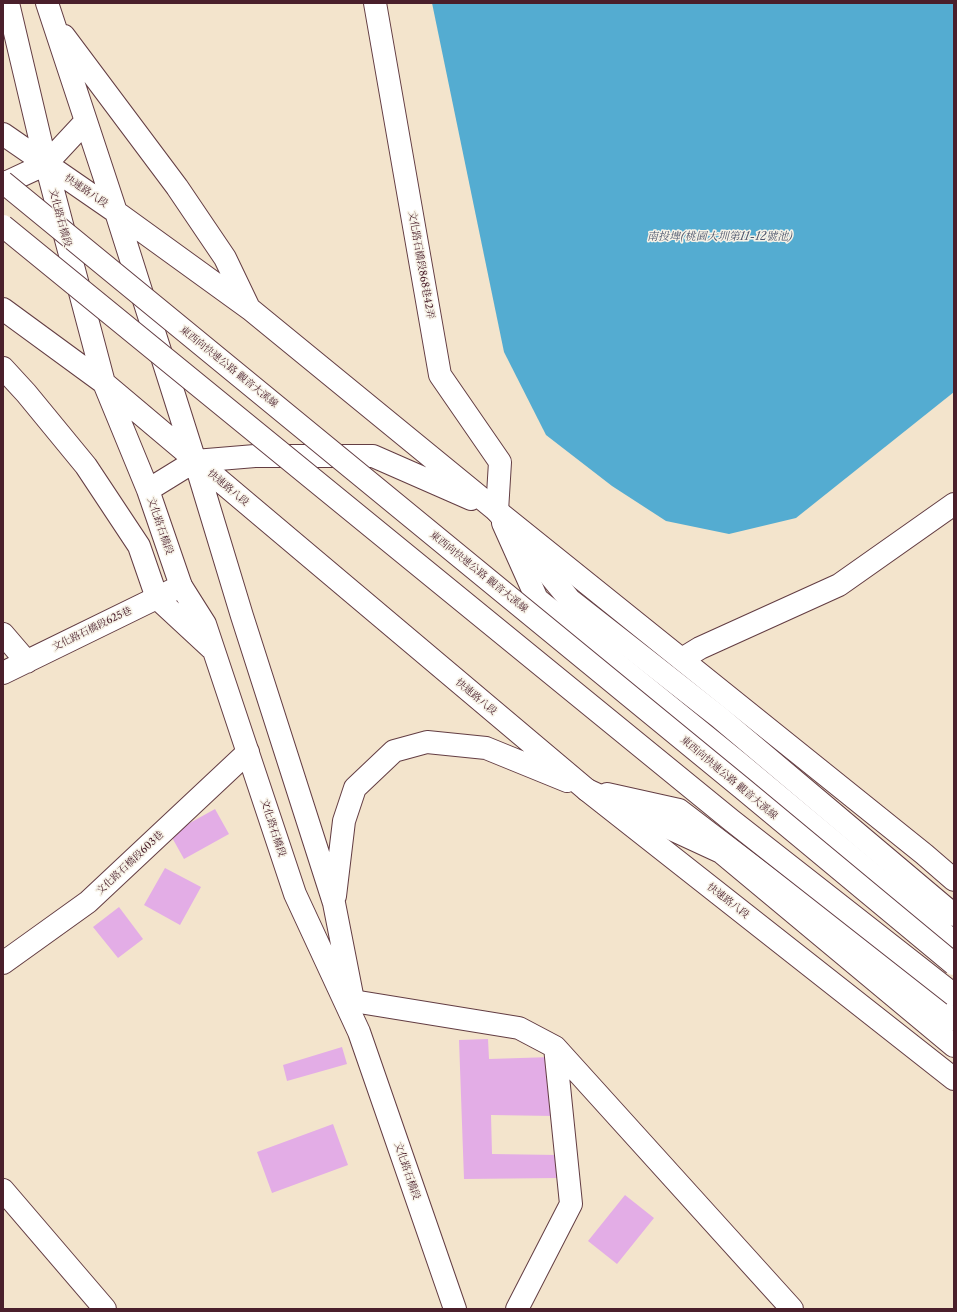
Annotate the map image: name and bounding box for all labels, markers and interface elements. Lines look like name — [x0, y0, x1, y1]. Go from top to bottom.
street label: 快速路八段 — [62, 172, 110, 210]
street label: 文化路石橋段 — [46, 187, 74, 249]
street label: 文化路石橋段868巷42弄 — [406, 210, 436, 320]
water label: 南投埤(桃園大圳第11-12號池) — [647, 230, 793, 244]
street label: 東西向快速公路 觀音大溪線 — [178, 324, 280, 410]
street label: 快速路八段 — [205, 467, 251, 509]
street label: 文化路石橋段 — [145, 496, 175, 556]
street label: 東西向快速公路 觀音大溪線 — [428, 529, 530, 615]
street label: 文化路石橋段625巷 — [50, 605, 134, 653]
street label: 快速路八段 — [453, 676, 499, 718]
street label: 東西向快速公路 觀音大溪線 — [678, 734, 780, 822]
street label: 文化路石橋段 — [258, 798, 288, 858]
street label: 文化路石橋段603巷 — [94, 829, 166, 897]
street label: 快速路八段 — [705, 881, 751, 921]
street label: 文化路石橋段 — [392, 1141, 422, 1201]

